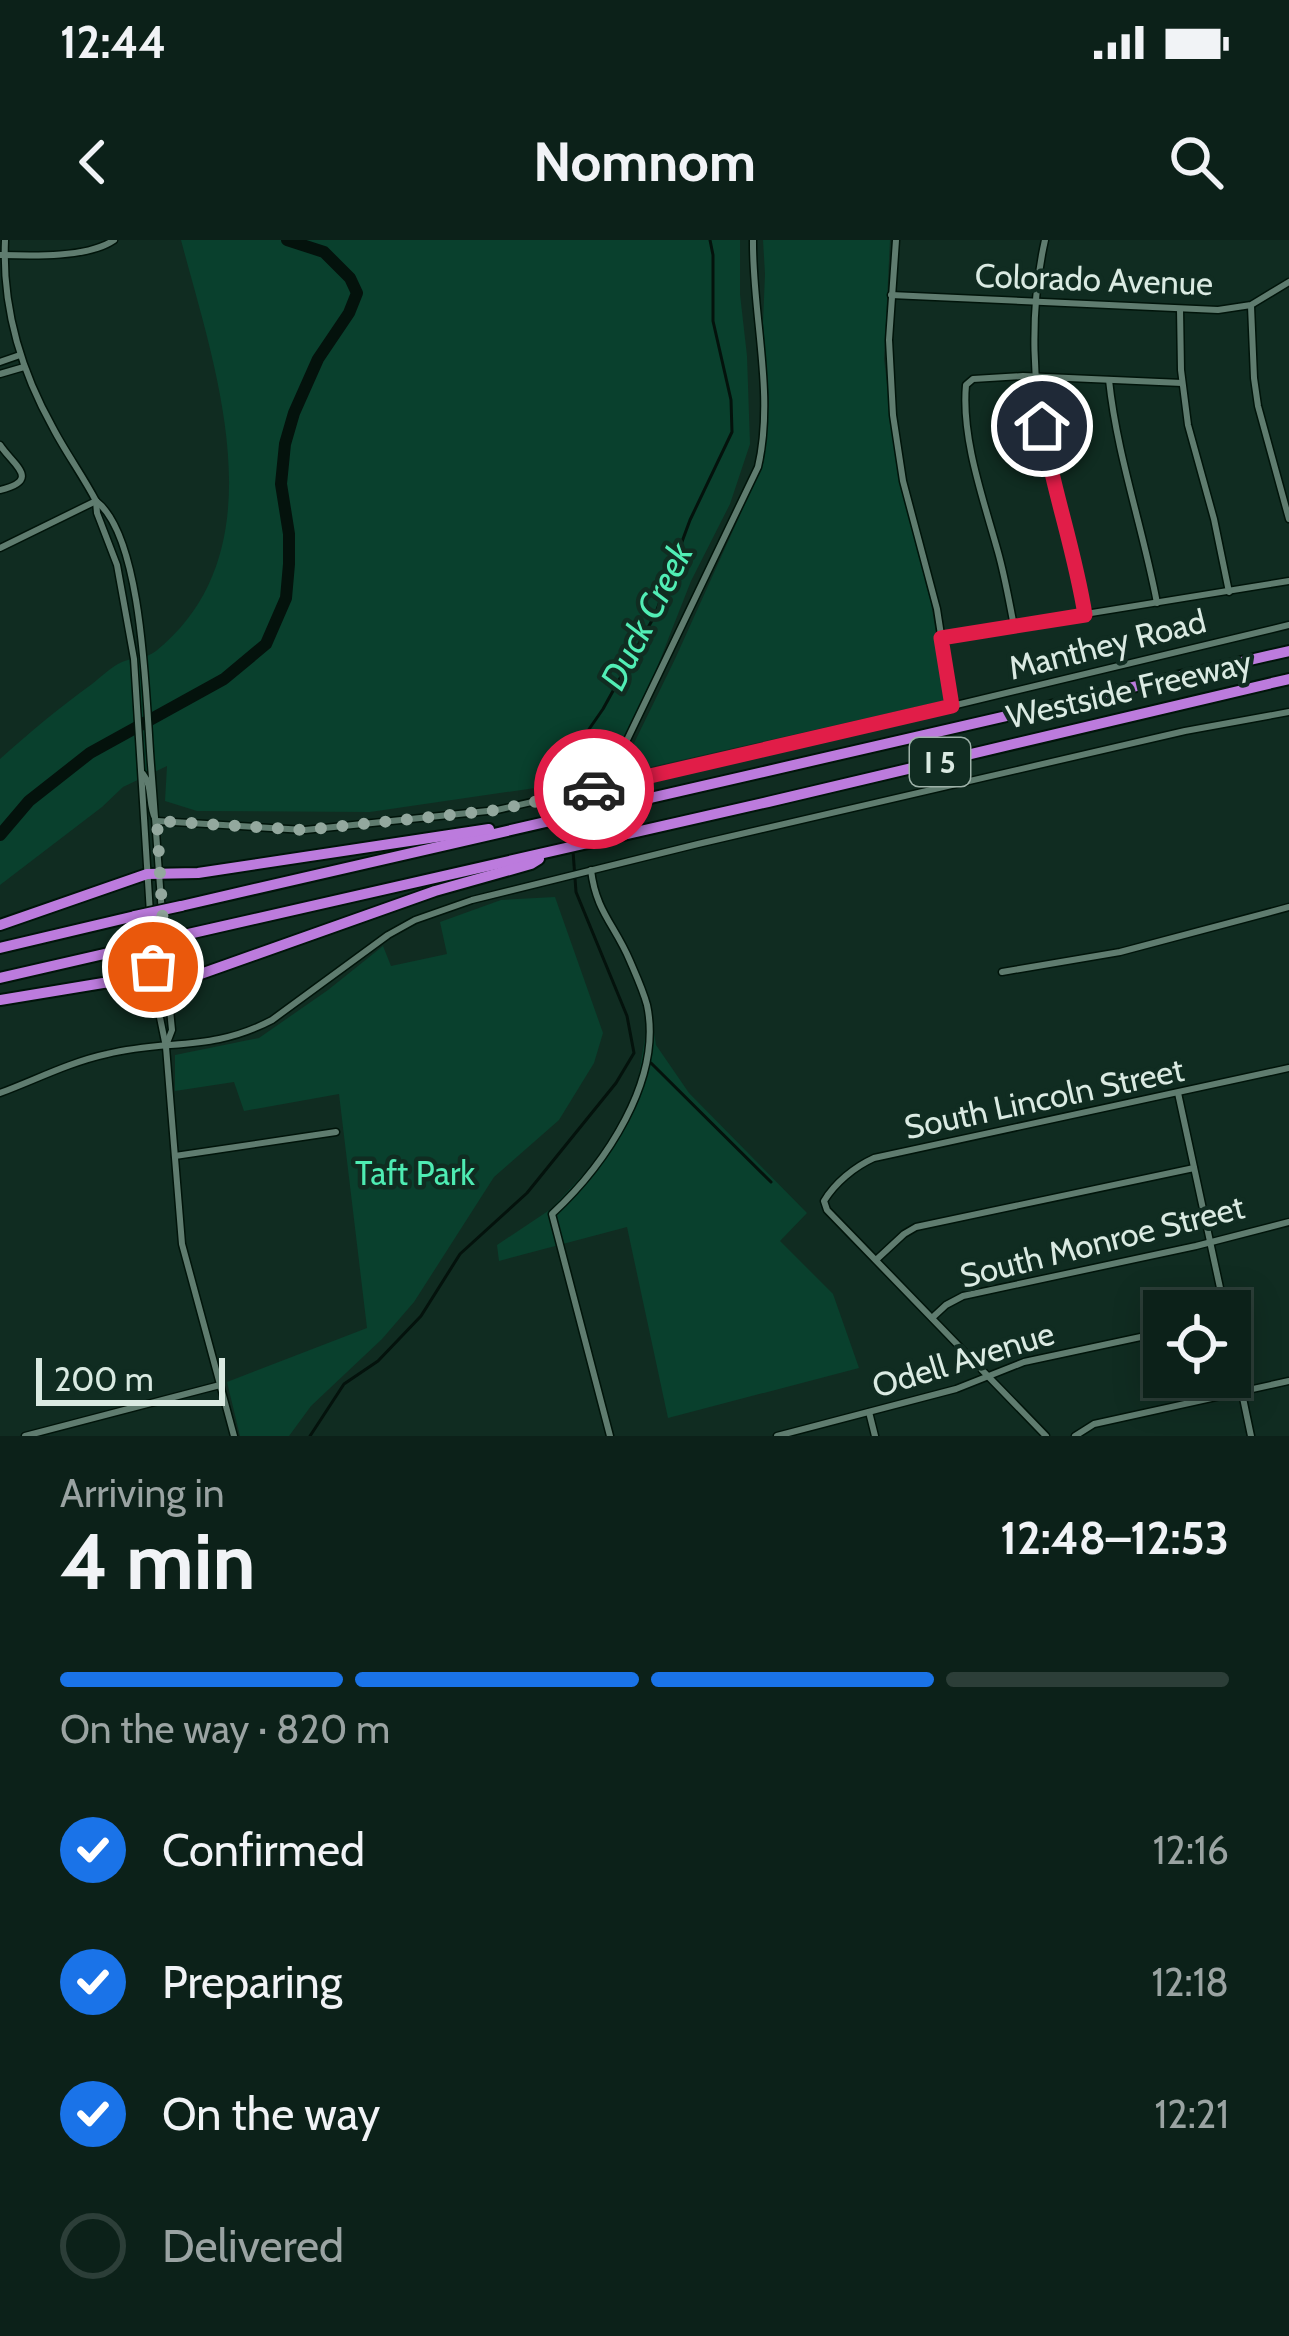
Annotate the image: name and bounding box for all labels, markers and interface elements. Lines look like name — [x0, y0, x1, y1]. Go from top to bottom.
text: 12:44 — [60, 15, 166, 69]
icon: back — [60, 129, 126, 195]
text: Nomnom — [533, 129, 756, 195]
icon: search — [1163, 129, 1229, 195]
street label: Colorado Avenue — [974, 255, 1214, 303]
pin — [991, 375, 1093, 477]
icon: home — [1009, 393, 1075, 459]
water label: Duck Creek — [590, 534, 702, 697]
street label: Manthey Road — [1004, 600, 1210, 688]
street label: Westside Freeway — [1003, 641, 1256, 737]
courier — [534, 729, 654, 849]
road number: I 5 — [910, 738, 970, 786]
icon: car — [561, 756, 627, 822]
pin — [102, 916, 204, 1018]
icon: bag — [120, 934, 186, 1000]
street label: South Lincoln Street — [901, 1049, 1187, 1147]
park label: Taft Park — [355, 1153, 475, 1193]
street label: South Monroe Street — [956, 1186, 1248, 1296]
map controls — [1143, 1290, 1251, 1398]
button: locate — [1143, 1290, 1251, 1398]
street label: Odell Avenue — [867, 1312, 1059, 1406]
scale bar — [36, 1352, 225, 1405]
text: 200 m — [54, 1359, 154, 1399]
text: Arriving in — [60, 1469, 224, 1517]
text: 12:48–12:53 — [1000, 1511, 1229, 1565]
text: 4 min — [60, 1514, 256, 1609]
text: On the way · 820 m — [60, 1705, 390, 1753]
icon: check — [60, 1817, 126, 1883]
text: Confirmed — [162, 1823, 365, 1877]
text: 12:16 — [1153, 1826, 1229, 1874]
icon: check — [60, 1949, 126, 2015]
text: Preparing — [162, 1955, 342, 2009]
text: 12:18 — [1151, 1958, 1229, 2006]
icon: check — [60, 2081, 126, 2147]
text: On the way — [162, 2087, 380, 2141]
text: 12:21 — [1155, 2090, 1229, 2138]
text: Delivered — [162, 2219, 344, 2273]

